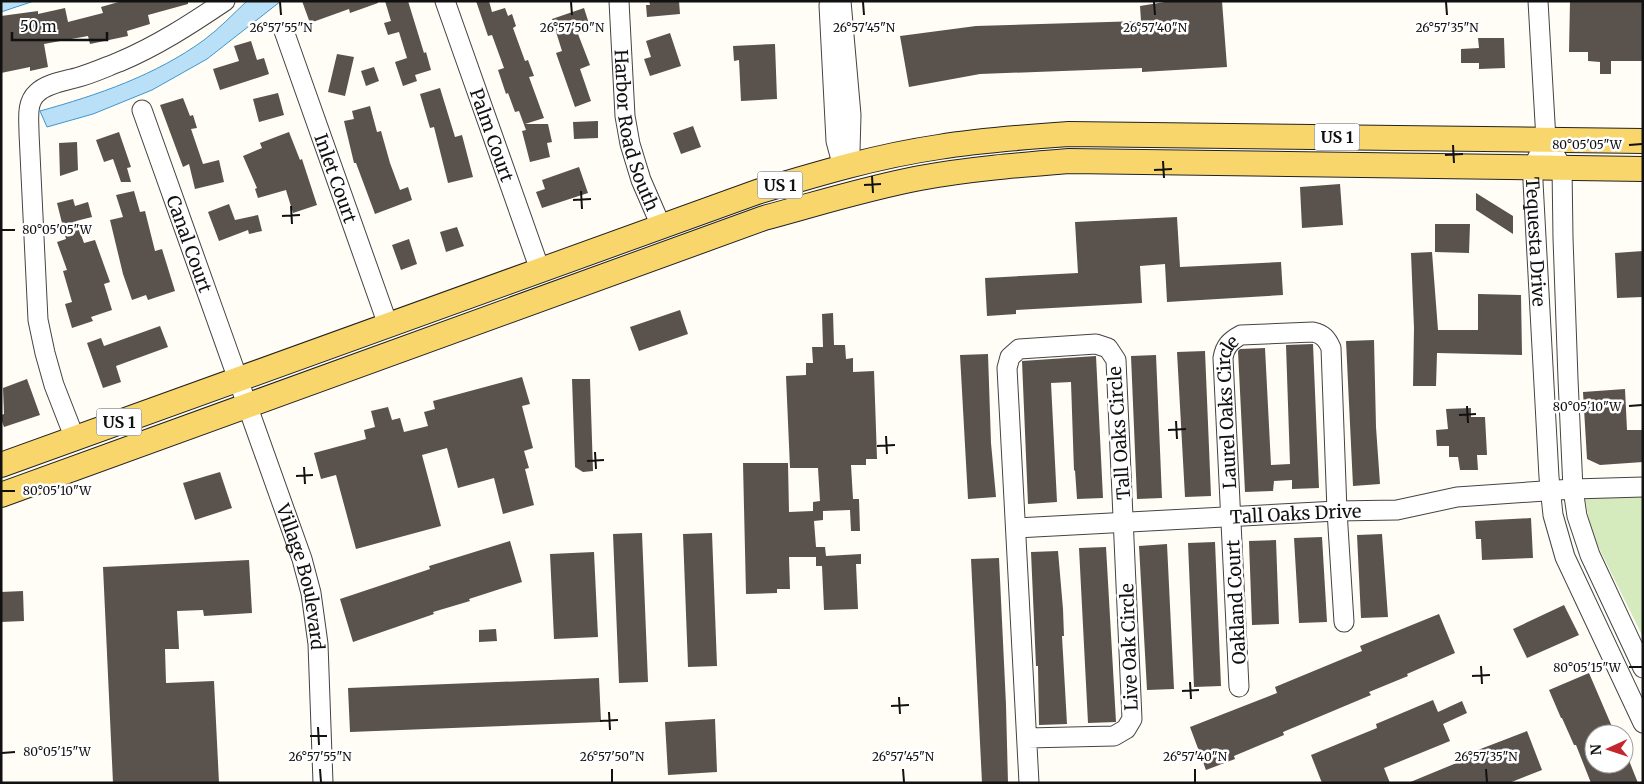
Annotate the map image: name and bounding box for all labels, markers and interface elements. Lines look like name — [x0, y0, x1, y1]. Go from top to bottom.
scale bar — [12, 10, 108, 42]
text: 50 m — [20, 17, 57, 36]
text: 26°57'55"N — [250, 20, 313, 35]
text: 26°57'50"N — [540, 20, 605, 35]
text: 26°57'45"N — [833, 20, 896, 35]
text: 26°57'40"N — [1123, 20, 1188, 35]
text: 26°57'35"N — [1415, 20, 1479, 35]
street label: Harbor Road South — [610, 49, 664, 214]
street label: Palm Court — [465, 85, 519, 185]
road number: US 1 — [1314, 124, 1360, 150]
street label: Inlet Court — [310, 130, 362, 226]
text: 80°05'05"W — [1552, 137, 1623, 152]
road number: US 1 — [758, 172, 802, 198]
street label: Tequesta Drive — [1521, 176, 1551, 307]
street label: Canal Court — [162, 192, 218, 295]
text: 80°05'05"W — [22, 222, 93, 237]
street label: Laurel Oaks Circle — [1211, 329, 1243, 490]
street label: Tall Oaks Circle — [1103, 366, 1135, 500]
text: 80°05'10"W — [1553, 399, 1622, 414]
road number: US 1 — [96, 408, 142, 436]
text: 80°05'10"W — [23, 483, 92, 498]
street label: Tall Oaks Drive — [1229, 499, 1361, 528]
street label: Village Boulevard — [271, 500, 330, 650]
street label: Oakland Court — [1221, 539, 1251, 665]
street label: Live Oak Circle — [1115, 583, 1143, 711]
text: 80°05'15"W — [1553, 660, 1622, 675]
north arrow — [1584, 724, 1634, 774]
text: 80°05'15"W — [23, 744, 92, 759]
text: N — [1587, 744, 1605, 756]
text: 26°57'55"N — [289, 749, 352, 764]
text: 26°57'50"N — [580, 749, 645, 764]
text: 26°57'45"N — [872, 749, 935, 764]
text: 26°57'40"N — [1163, 749, 1228, 764]
text: 26°57'35"N — [1454, 749, 1518, 764]

